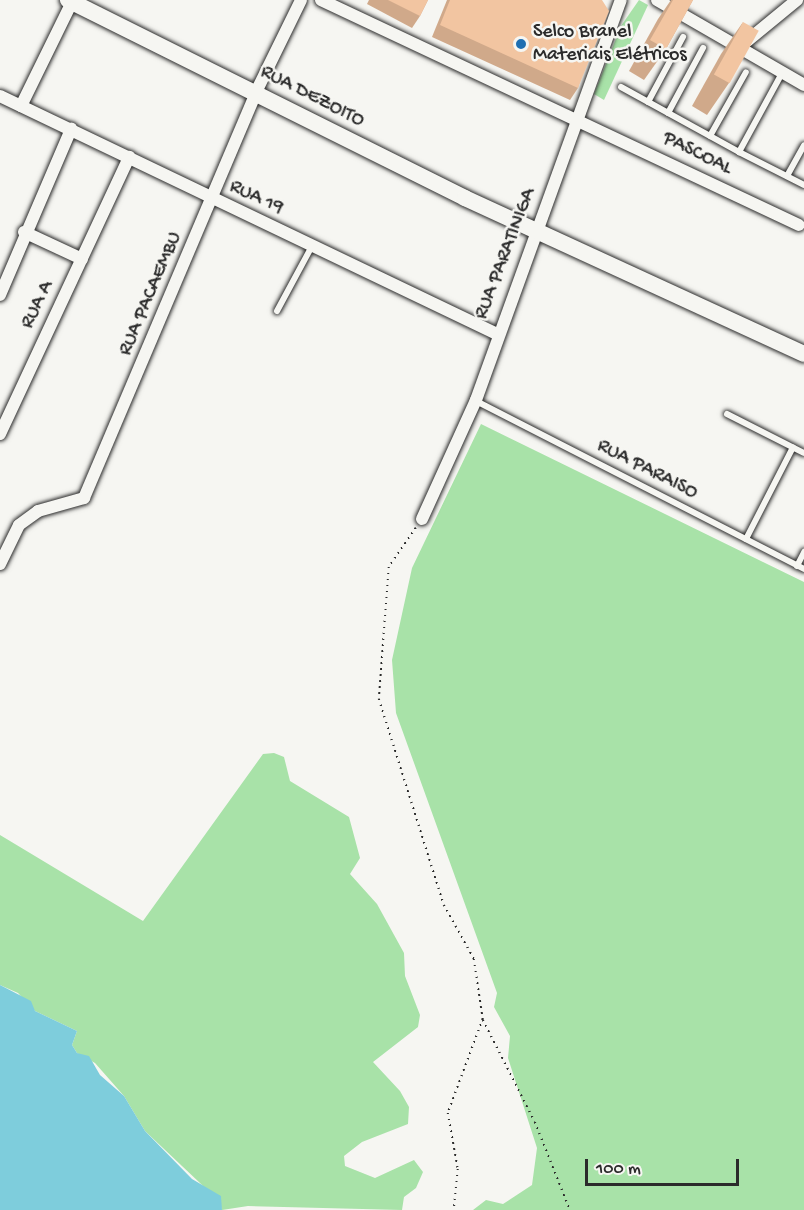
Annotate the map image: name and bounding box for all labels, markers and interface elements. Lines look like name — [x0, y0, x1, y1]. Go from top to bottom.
place label: Selco Branel Materiais Elétricos — [533, 20, 687, 67]
marker: Selco Branel Materiais Elétricos — [514, 37, 528, 51]
street label: RUA DEZOITO — [256, 61, 368, 133]
street label: PASCOAL — [658, 127, 736, 181]
street label: RUA 19 — [225, 175, 287, 221]
street label: RUA PARATINIGA — [470, 185, 542, 323]
street label: RUA PACAEMBU — [114, 228, 188, 360]
street label: RUA A — [16, 277, 60, 333]
street label: RUA PARAISO — [593, 434, 701, 506]
scale bar — [588, 1147, 742, 1185]
text: 100 m — [596, 1159, 641, 1180]

